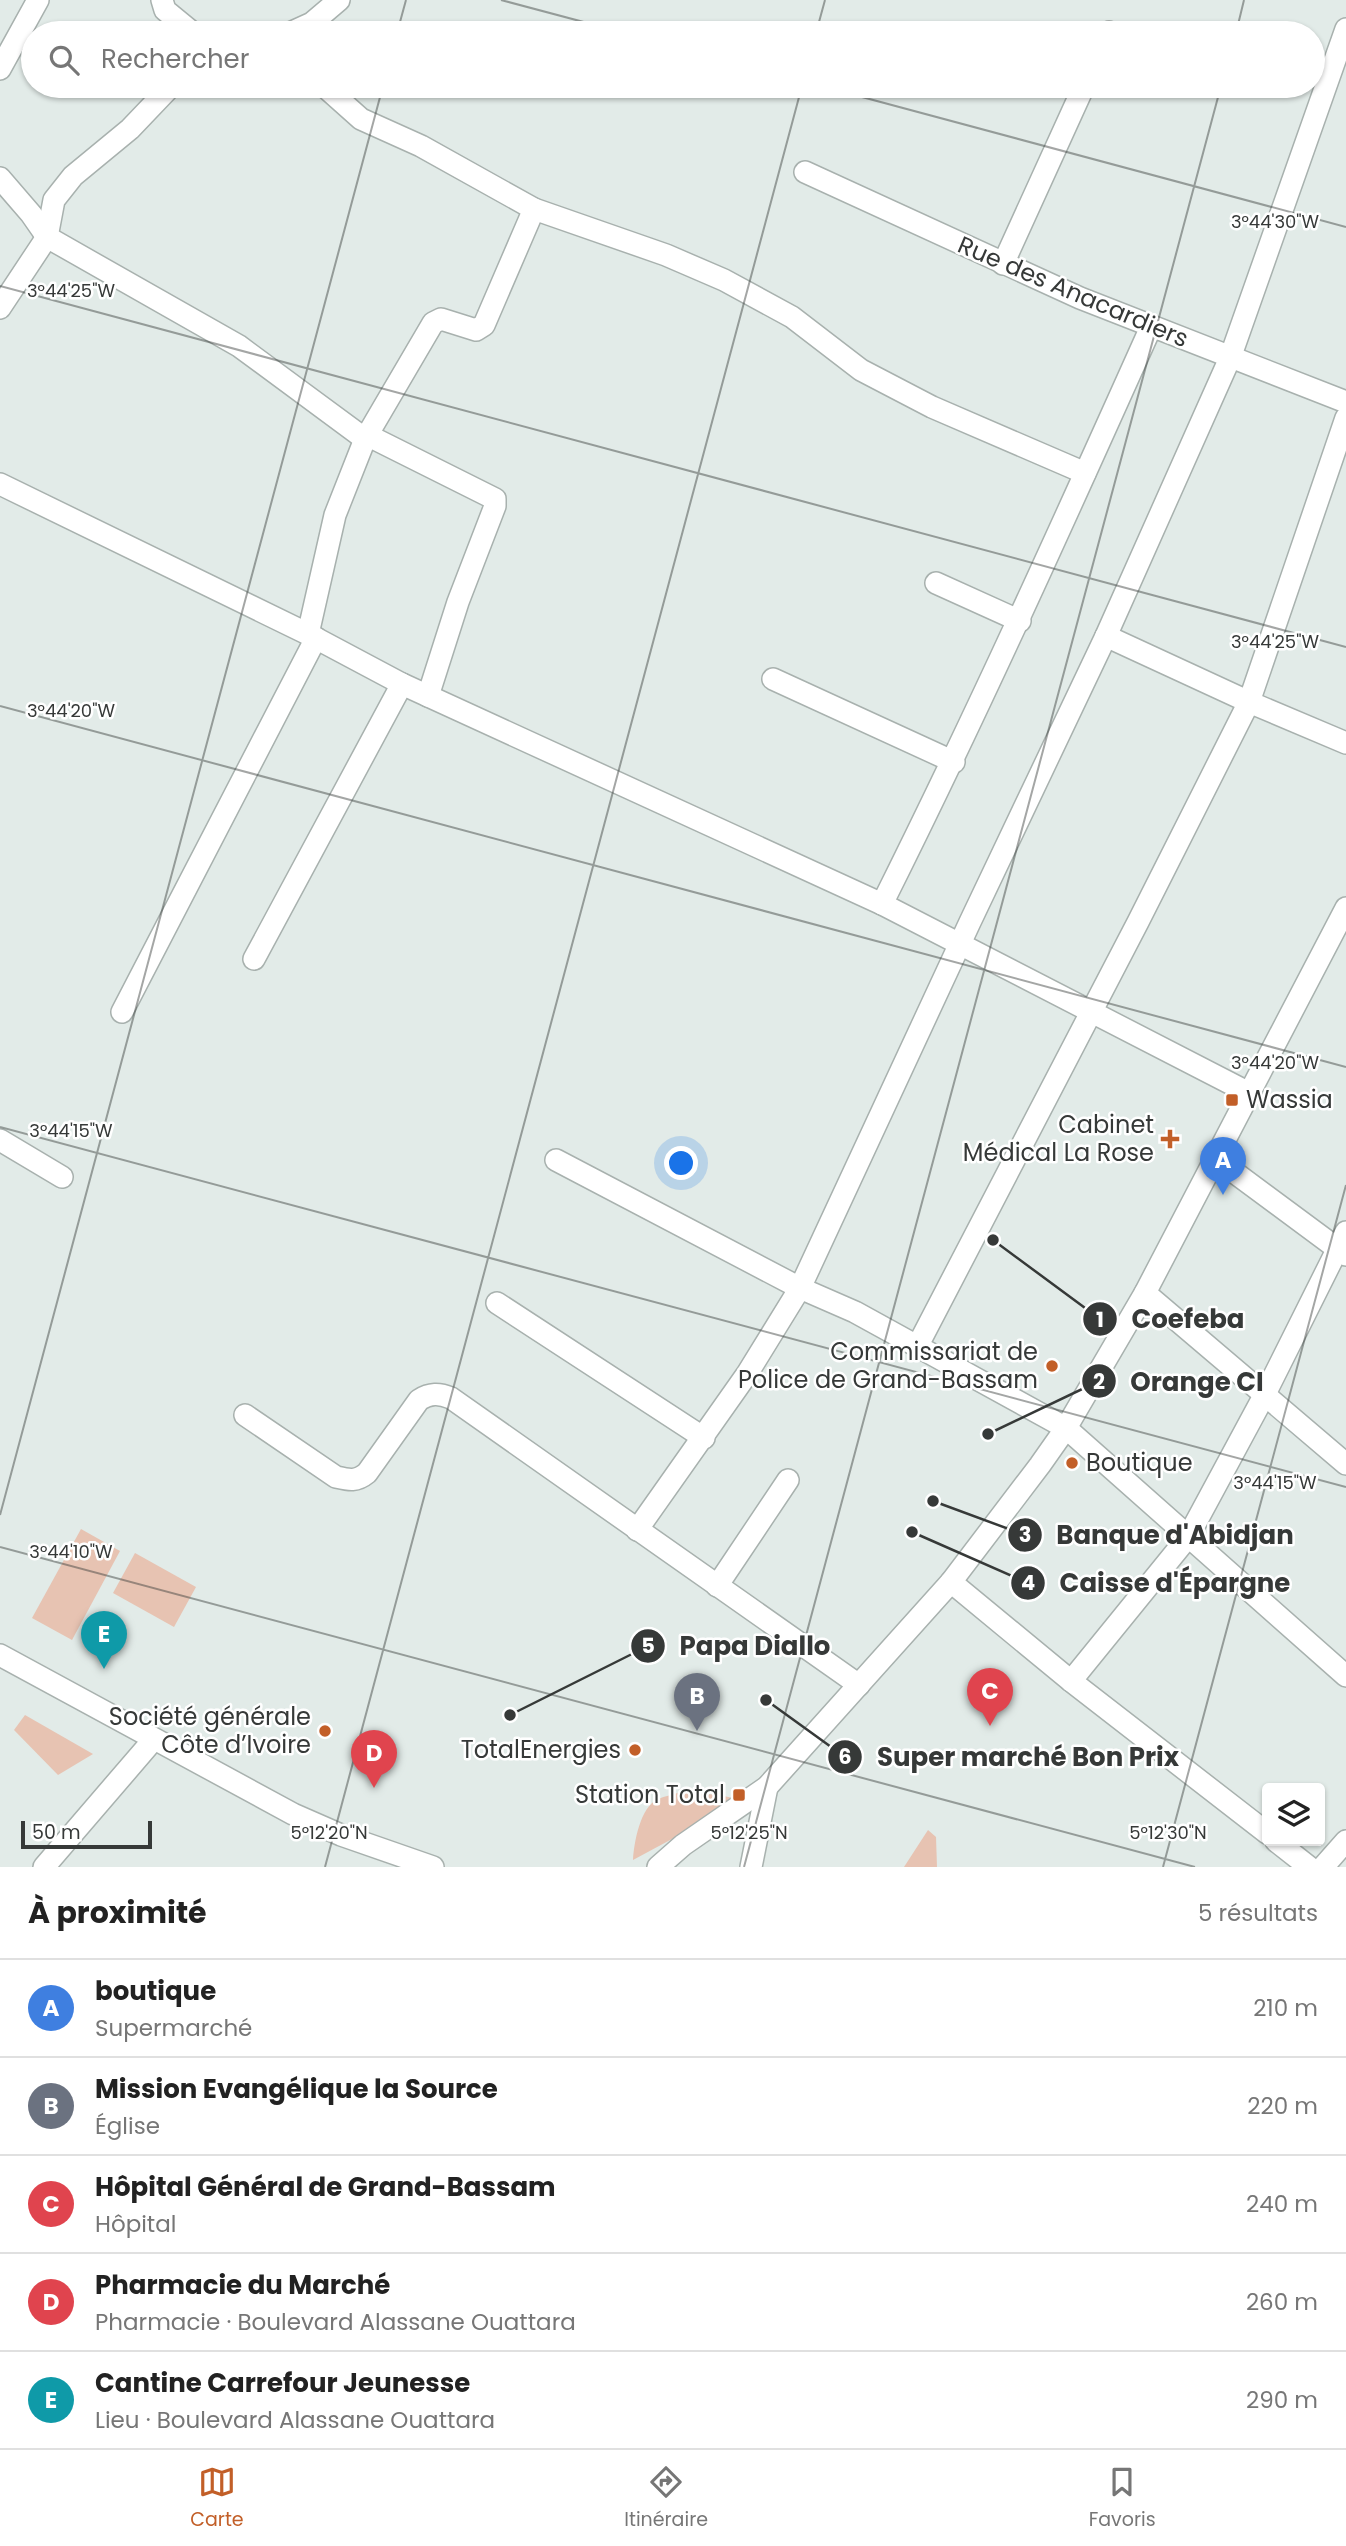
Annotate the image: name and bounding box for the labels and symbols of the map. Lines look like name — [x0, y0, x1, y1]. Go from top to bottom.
text: 3°44'30"W — [1231, 209, 1320, 234]
street label: Rue des Anacardiers — [953, 228, 1193, 355]
text: 3°44'25"W — [27, 278, 115, 303]
text: 3°44'25"W — [1231, 629, 1319, 654]
text: 3°44'20"W — [27, 698, 115, 723]
text: 3°44'20"W — [1231, 1050, 1319, 1075]
place label: Wassia — [1246, 1083, 1333, 1116]
marker: Wassia — [1224, 1092, 1240, 1108]
place label: Cabinet Médical La Rose — [963, 1108, 1154, 1169]
text: 3°44'15"W — [29, 1118, 113, 1143]
marker: Cabinet Médical La Rose — [1160, 1129, 1180, 1149]
pin: A — [1200, 1137, 1246, 1195]
your location — [664, 1146, 698, 1180]
callout: Coefeba — [1083, 1296, 1259, 1343]
text: Coefeba — [1131, 1301, 1245, 1337]
text: 1 — [1096, 1305, 1104, 1334]
place label: Commissariat de Police de Grand-Bassam — [738, 1335, 1038, 1396]
marker: Commissariat de Police de Grand-Bassam — [1044, 1358, 1060, 1374]
callout: Orange CI — [1081, 1358, 1278, 1405]
text: Orange CI — [1130, 1364, 1264, 1400]
text: 2 — [1093, 1367, 1105, 1396]
place label: Boutique — [1086, 1446, 1193, 1479]
marker: Boutique — [1064, 1455, 1080, 1471]
text: 3°44'15"W — [1233, 1470, 1317, 1495]
callout: Banque d'Abidjan — [1007, 1511, 1308, 1558]
text: Banque d'Abidjan — [1056, 1517, 1294, 1553]
text: 3 — [1019, 1520, 1031, 1549]
text: 3°44'10"W — [29, 1539, 113, 1564]
callout: Caisse d'Épargne — [1010, 1559, 1304, 1606]
text: Caisse d'Épargne — [1060, 1565, 1290, 1601]
text: 4 — [1021, 1568, 1035, 1597]
pin: E — [81, 1611, 127, 1669]
callout: Papa Diallo — [631, 1623, 845, 1670]
text: Papa Diallo — [680, 1628, 830, 1664]
text: 5 — [641, 1631, 655, 1660]
pin: C — [967, 1668, 1013, 1726]
pin: B — [674, 1673, 720, 1731]
place label: Société générale Côte d’Ivoire — [109, 1700, 311, 1761]
marker: Société générale Côte d’Ivoire — [317, 1723, 333, 1739]
pin: D — [351, 1730, 397, 1788]
place label: TotalEnergies — [461, 1733, 621, 1766]
callout: Super marché Bon Prix — [828, 1733, 1193, 1780]
text: Super marché Bon Prix — [877, 1739, 1180, 1775]
marker: TotalEnergies — [627, 1742, 643, 1758]
text: 6 — [838, 1742, 852, 1771]
place label: Station Total — [575, 1778, 725, 1811]
marker: Station Total — [731, 1787, 747, 1803]
scale bar — [21, 1818, 152, 1850]
text: 5°12'20"N — [290, 1820, 368, 1845]
text: 5°12'25"N — [710, 1820, 788, 1845]
text: 5°12'30"N — [1129, 1820, 1207, 1845]

